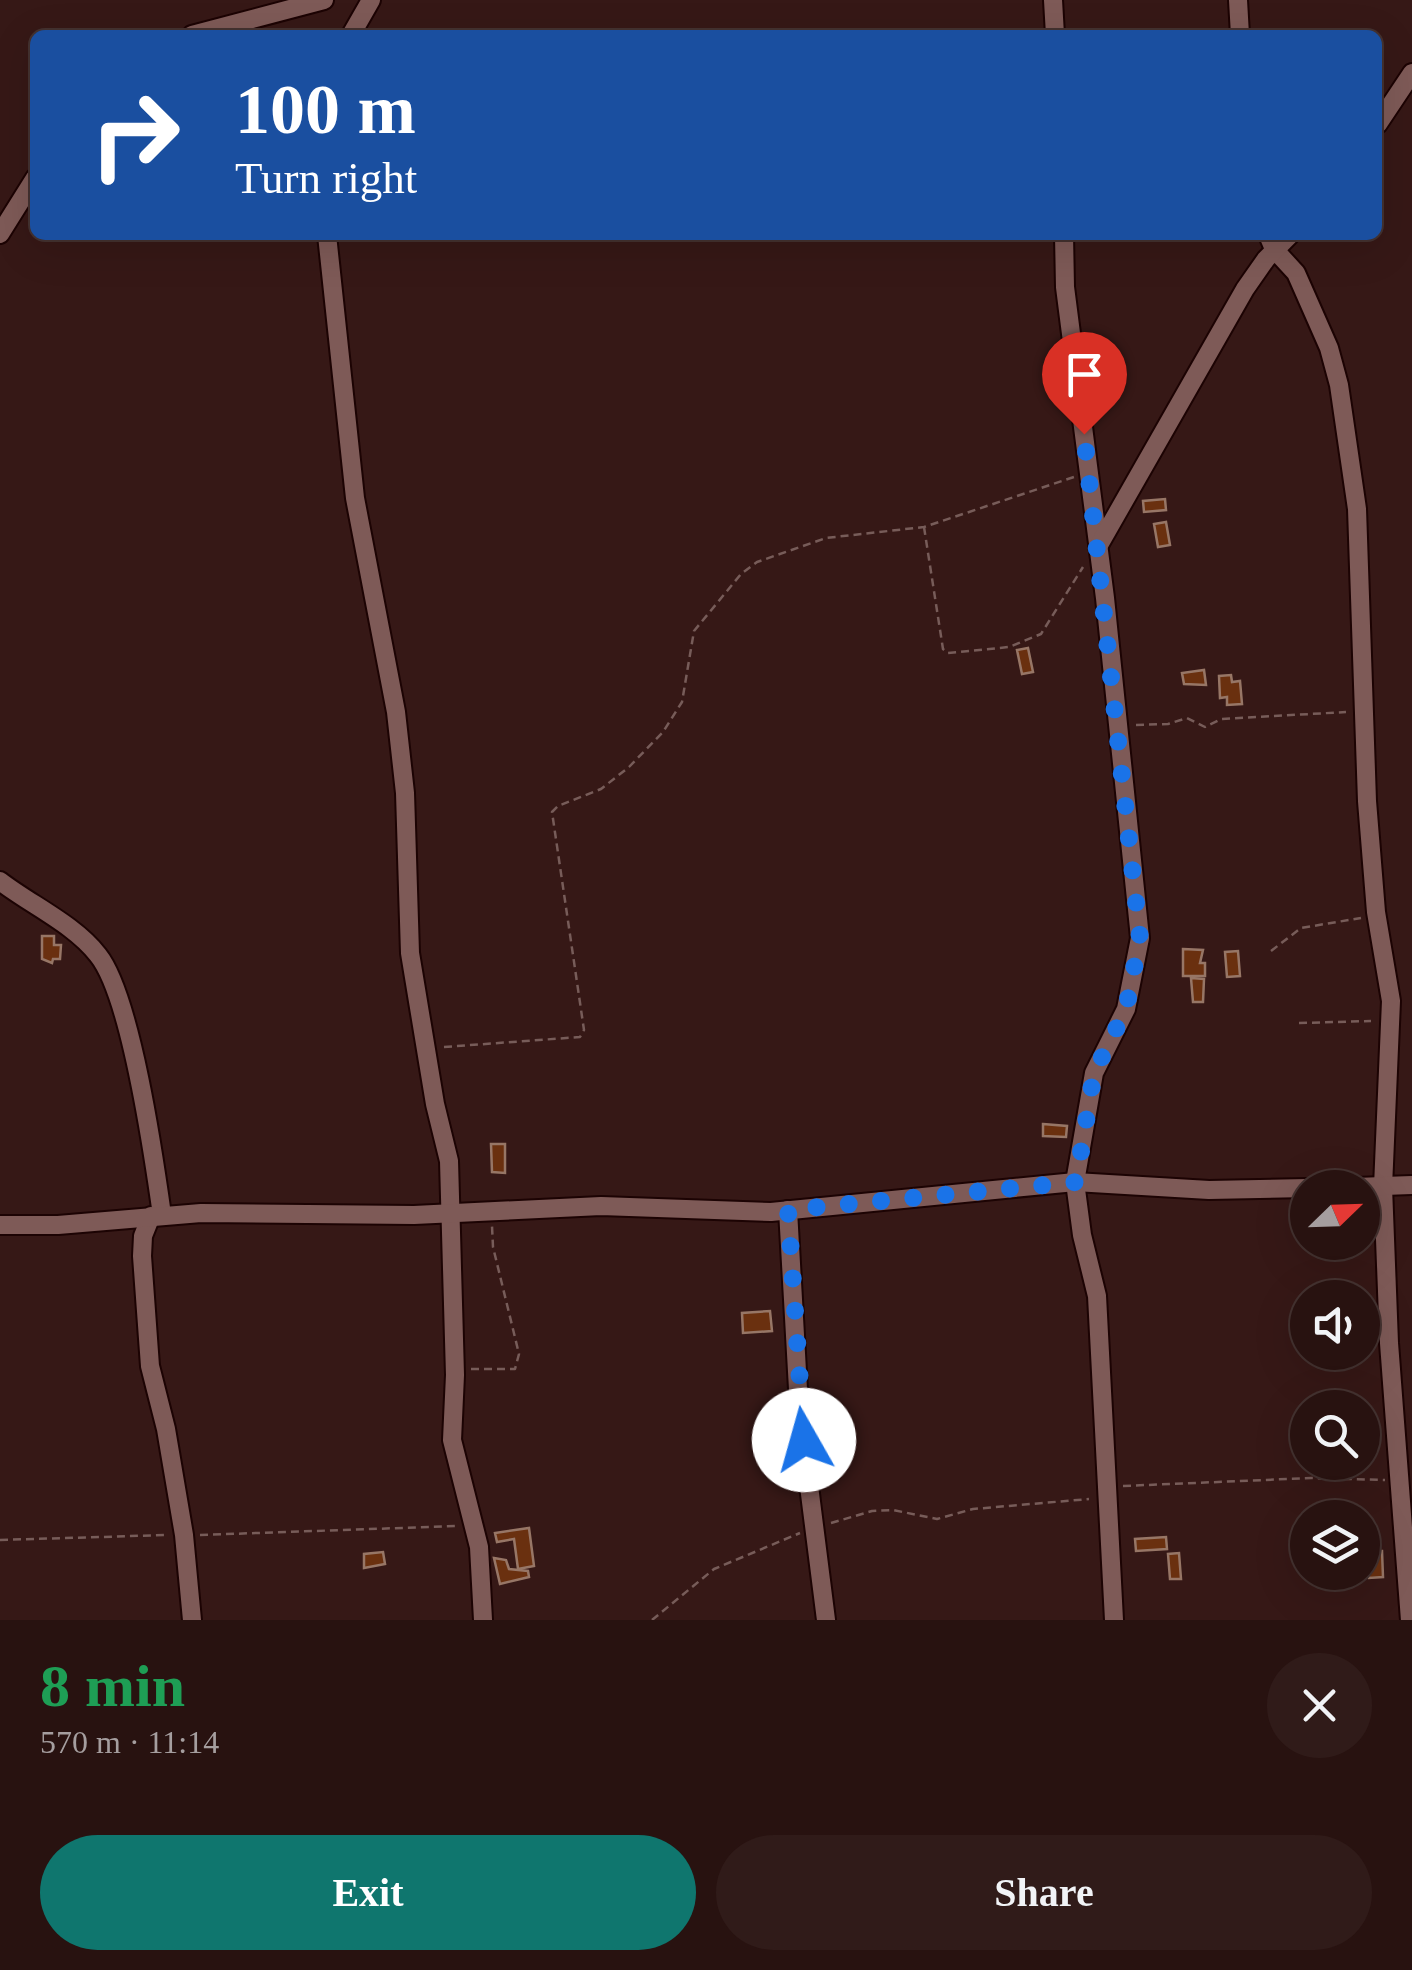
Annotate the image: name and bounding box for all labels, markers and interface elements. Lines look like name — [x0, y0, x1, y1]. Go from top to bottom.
icon: right — [70, 70, 200, 200]
text: 100 m — [235, 71, 416, 148]
text: Turn right — [235, 153, 417, 203]
pin — [1042, 332, 1127, 435]
icon: arrive — [1057, 347, 1112, 402]
north arrow — [1290, 1170, 1380, 1260]
map controls — [1290, 1170, 1380, 1590]
button: sound — [1290, 1280, 1380, 1370]
position arrow — [752, 1388, 856, 1492]
button: search — [1290, 1390, 1380, 1480]
button: layers — [1290, 1500, 1380, 1590]
text: 8 min — [40, 1653, 185, 1719]
button: close — [1267, 1653, 1372, 1758]
text: 570 m · 11:14 — [40, 1724, 219, 1760]
button: Exit — [40, 1835, 696, 1950]
button: Share — [716, 1835, 1372, 1950]

